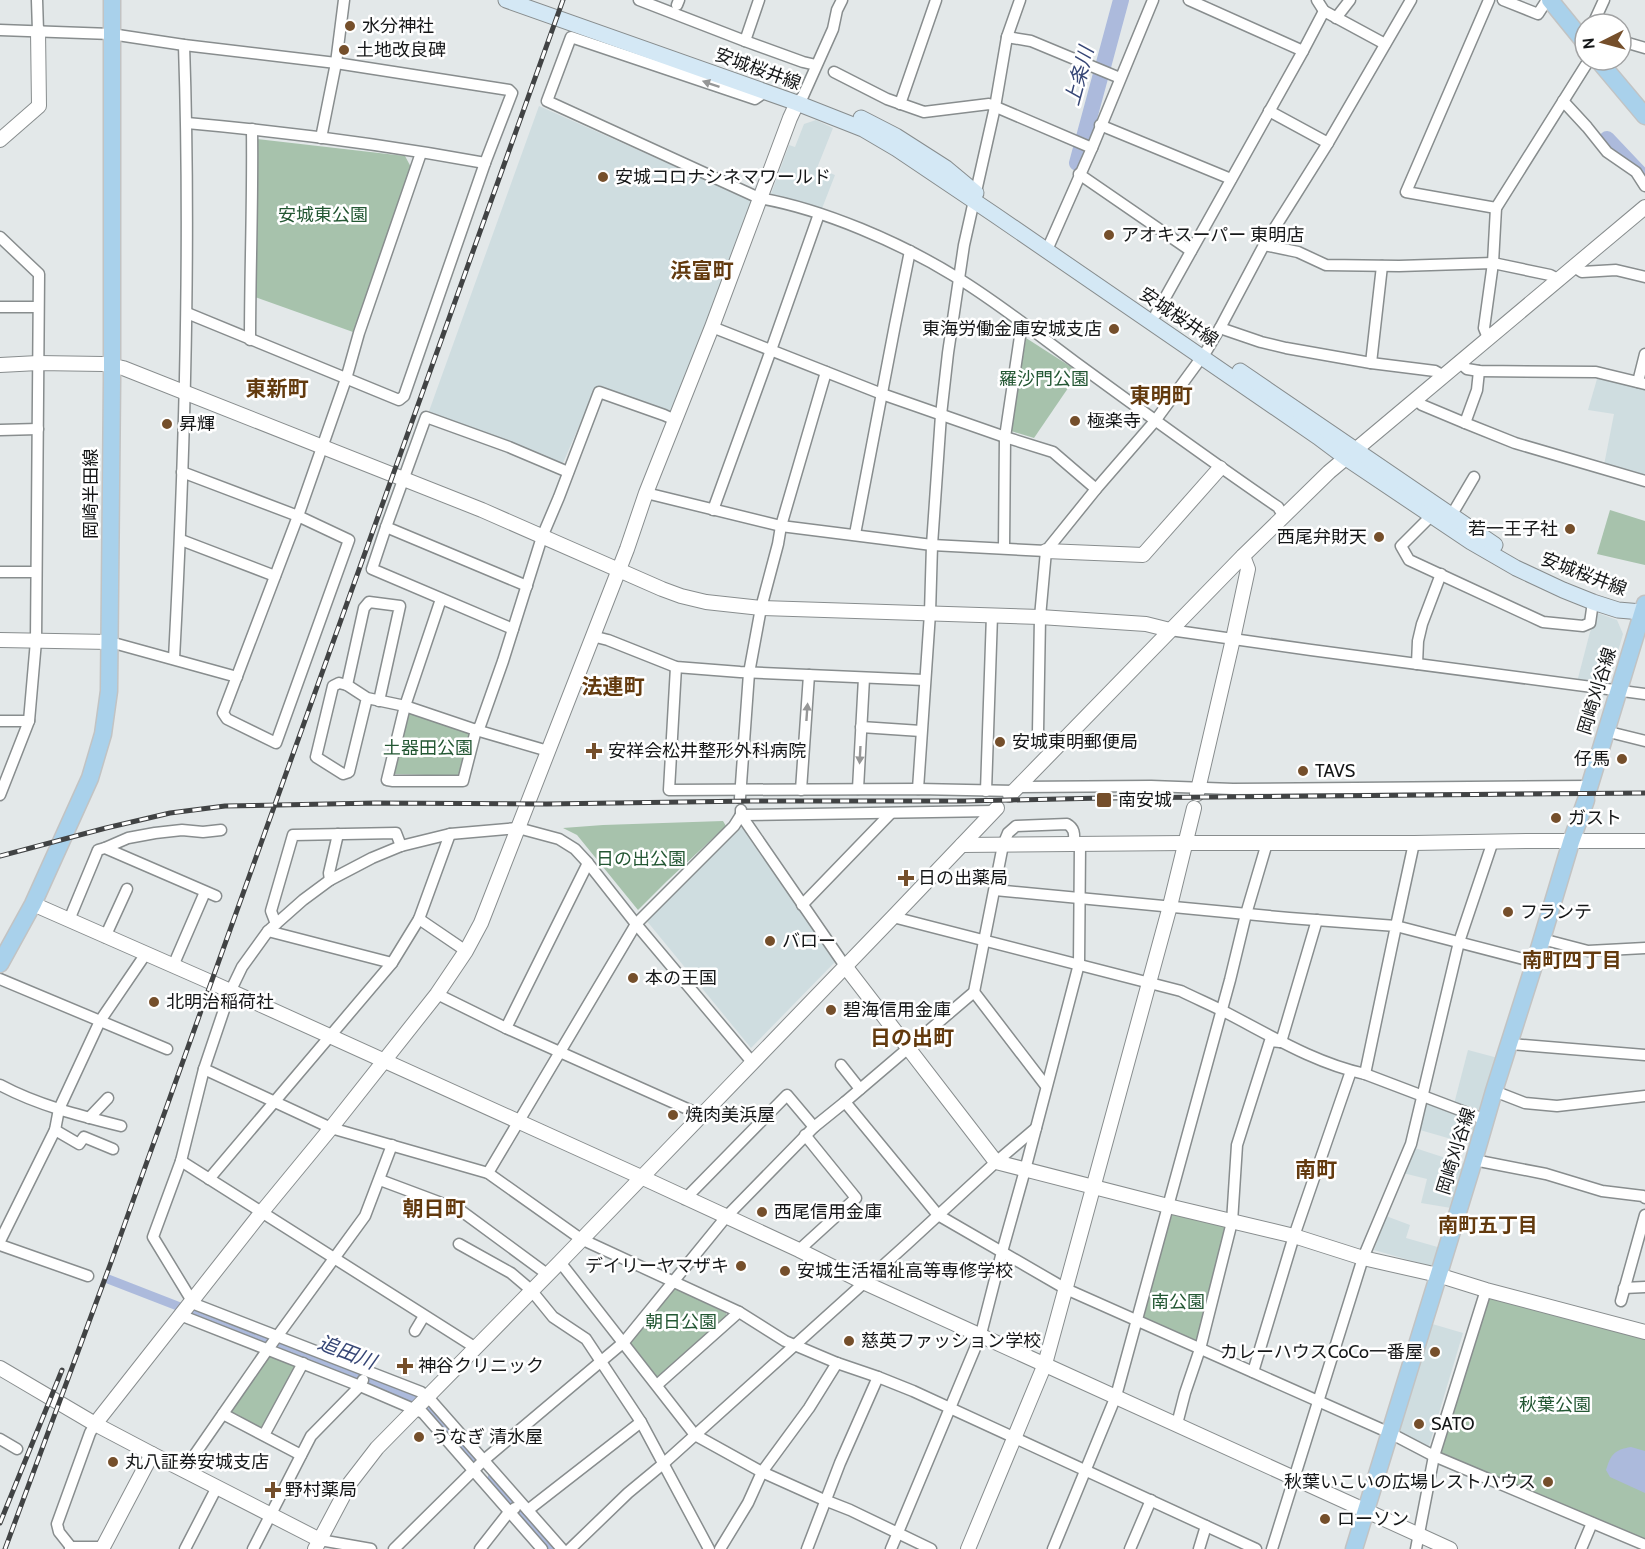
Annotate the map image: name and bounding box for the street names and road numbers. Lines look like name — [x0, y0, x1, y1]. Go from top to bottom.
street label: 安城桜井線 — [712, 43, 804, 95]
street label: 安城桜井線 — [1136, 283, 1222, 351]
street label: 岡崎半田線 — [80, 449, 102, 539]
street label: 安城桜井線 — [1538, 548, 1630, 600]
street label: 岡崎刈谷線 — [1573, 645, 1621, 737]
street label: 岡崎刈谷線 — [1432, 1105, 1480, 1197]

